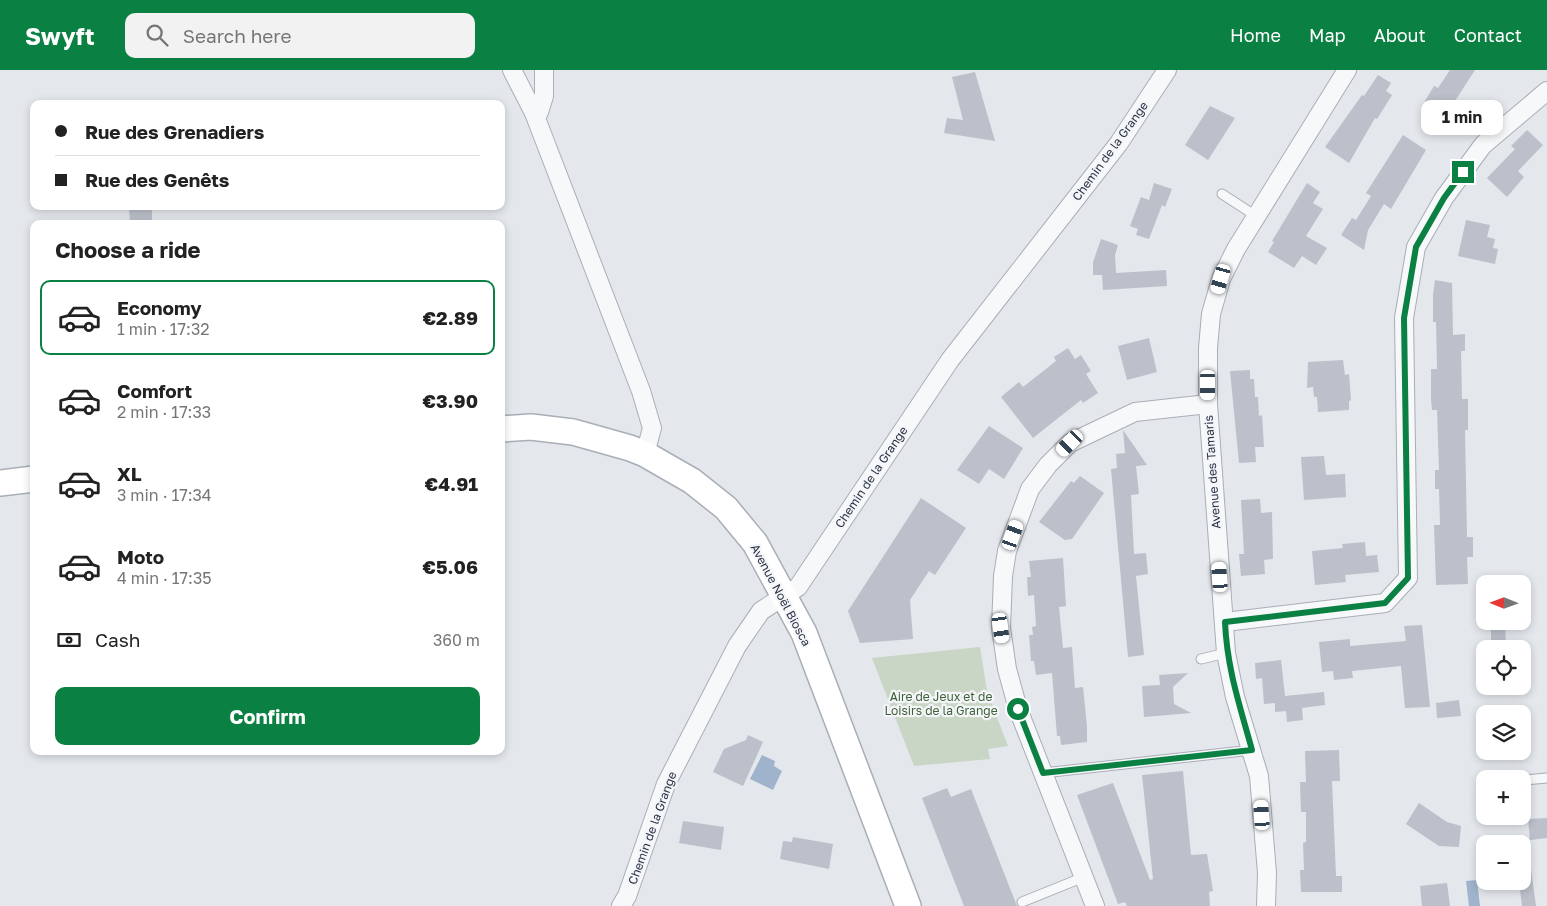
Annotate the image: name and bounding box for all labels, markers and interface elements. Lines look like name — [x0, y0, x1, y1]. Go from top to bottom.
search box — [125, 13, 475, 58]
text: Swyft — [25, 21, 95, 50]
icon: search — [143, 21, 171, 49]
text: Search here — [183, 24, 292, 47]
text: Home — [1230, 24, 1281, 46]
text: Map — [1309, 24, 1346, 46]
text: About — [1374, 24, 1426, 46]
text: Contact — [1454, 24, 1522, 46]
street label: Chemin de la Grange — [1069, 98, 1151, 204]
callout: 1 min — [1422, 99, 1504, 134]
text: 1 min — [1442, 107, 1482, 127]
text: Rue des Grenadiers — [85, 120, 264, 143]
route end — [1452, 161, 1474, 183]
text: Rue des Genêts — [85, 168, 230, 191]
text: Choose a ride — [55, 236, 201, 263]
car — [1209, 263, 1232, 295]
icon: car — [57, 295, 102, 340]
text: Economy — [117, 296, 202, 319]
text: €2.89 — [423, 306, 478, 329]
text: 1 min · 17:32 — [117, 319, 210, 339]
car — [1200, 370, 1215, 400]
icon: car — [57, 378, 102, 423]
text: Comfort — [117, 379, 192, 402]
text: €3.90 — [423, 389, 478, 412]
text: 2 min · 17:33 — [117, 402, 211, 422]
street label: Avenue des Tamaris — [1201, 415, 1223, 529]
street label: Chemin de la Grange — [831, 423, 911, 531]
car — [1054, 427, 1085, 459]
icon: car — [57, 461, 102, 506]
text: XL — [117, 462, 142, 485]
text: €4.91 — [425, 472, 478, 495]
text: 3 min · 17:34 — [117, 485, 212, 505]
car — [1000, 518, 1025, 552]
street label: Avenue Noël Biosca — [748, 541, 814, 649]
icon: car — [57, 544, 102, 589]
text: Moto — [117, 545, 164, 568]
text: €5.06 — [423, 555, 478, 578]
car — [1211, 562, 1228, 592]
text: 4 min · 17:35 — [117, 568, 212, 588]
north arrow — [1476, 575, 1531, 630]
map controls — [1476, 575, 1531, 890]
car — [991, 612, 1010, 644]
icon: cash — [55, 626, 83, 654]
text: Cash — [95, 628, 140, 651]
text: 360 m — [433, 630, 480, 650]
button: locate — [1476, 640, 1531, 695]
button: Confirm — [55, 687, 480, 745]
park label: Aire de Jeux et de Loisirs de la Grange — [884, 689, 998, 718]
route start — [1007, 698, 1029, 720]
button: layers — [1476, 705, 1531, 760]
street label: Chemin de la Grange — [625, 769, 679, 887]
button: + — [1476, 770, 1531, 825]
car — [1253, 800, 1270, 830]
button: − — [1476, 835, 1531, 890]

